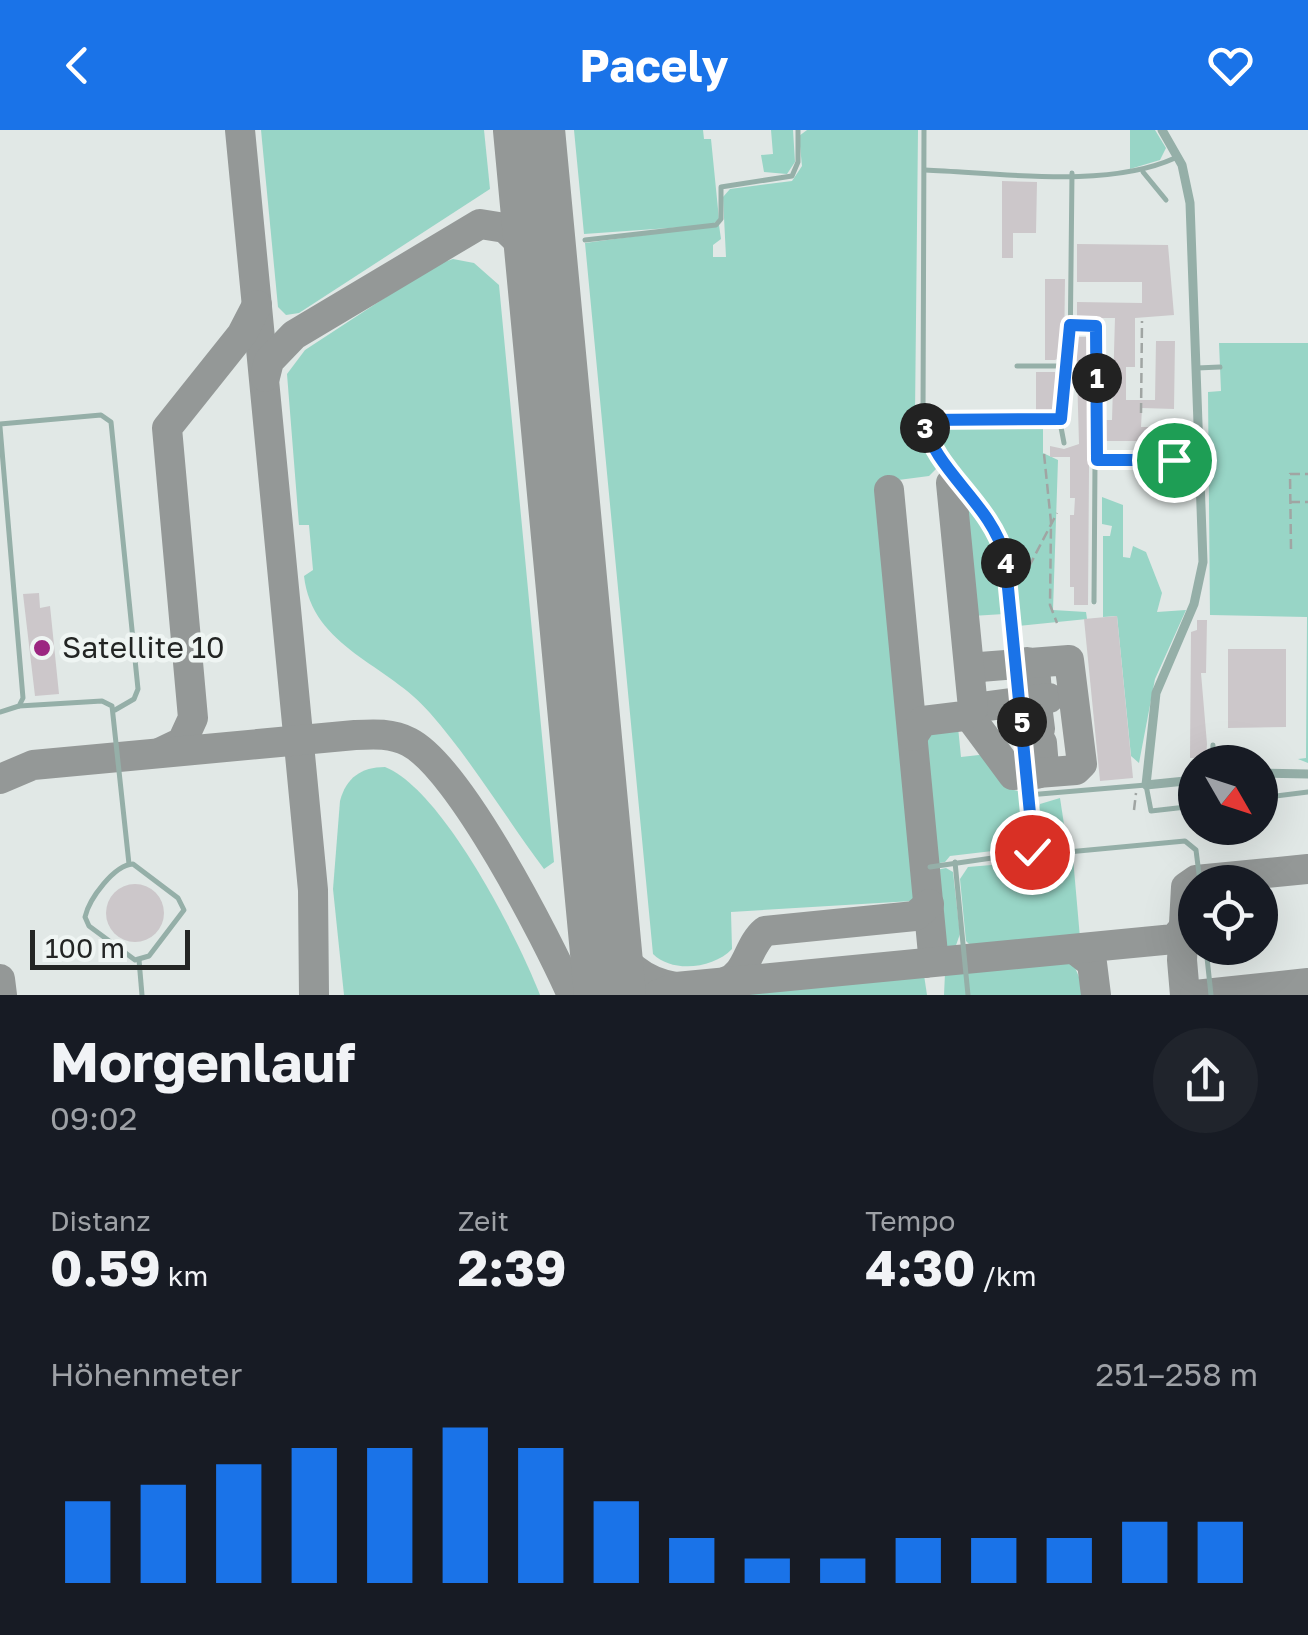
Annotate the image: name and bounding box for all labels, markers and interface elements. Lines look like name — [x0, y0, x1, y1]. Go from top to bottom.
icon: back — [50, 38, 105, 93]
text: Pacely — [579, 38, 729, 92]
icon: heart — [1203, 38, 1258, 93]
pin: 1 — [1072, 353, 1122, 403]
text: 1 — [1090, 361, 1104, 394]
pin: 3 — [900, 403, 950, 453]
text: 3 — [916, 411, 934, 444]
pin — [1132, 418, 1217, 503]
icon: arrive — [1147, 433, 1202, 488]
pin: 4 — [981, 538, 1031, 588]
text: 4 — [997, 546, 1015, 579]
place label: Satellite 10 — [62, 629, 225, 665]
marker: Satellite 10 — [31, 637, 53, 659]
pin: 5 — [997, 697, 1047, 747]
text: 5 — [1013, 705, 1031, 738]
north arrow — [1178, 745, 1278, 845]
map controls — [1178, 745, 1278, 965]
pin — [990, 810, 1075, 895]
icon: check — [1005, 825, 1060, 880]
button: locate — [1178, 865, 1278, 965]
scale bar — [30, 925, 190, 970]
text: 100 m — [45, 931, 125, 964]
text: Morgenlauf — [50, 1028, 355, 1094]
button: share — [1153, 1028, 1258, 1133]
text: 09:02 — [50, 1099, 137, 1137]
text: Distanz — [50, 1204, 150, 1237]
text: Zeit — [458, 1204, 509, 1237]
text: Tempo — [865, 1204, 955, 1237]
text: 0.59 — [50, 1237, 161, 1297]
text: 2:39 — [458, 1237, 566, 1297]
text: 4:30 — [865, 1237, 976, 1297]
text: km — [161, 1259, 208, 1292]
text: /km — [976, 1259, 1037, 1292]
text: Höhenmeter — [50, 1355, 242, 1393]
text: 251–258 m — [1095, 1355, 1258, 1393]

